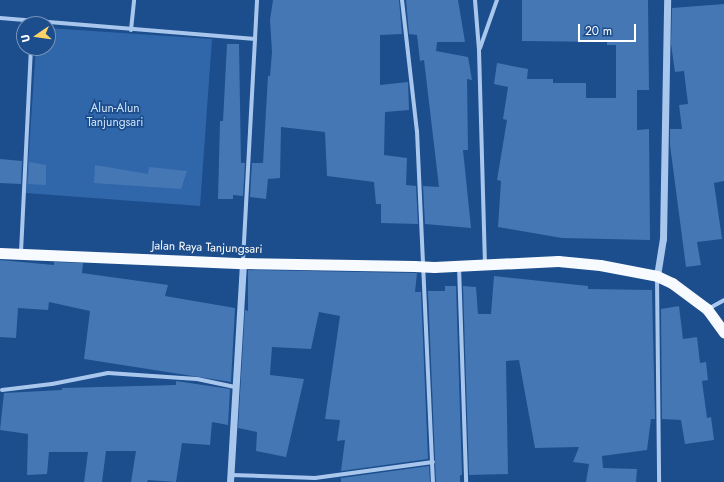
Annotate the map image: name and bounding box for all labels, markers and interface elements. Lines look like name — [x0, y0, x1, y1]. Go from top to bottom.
north arrow — [16, 16, 56, 56]
scale bar — [580, 16, 638, 42]
text: 20 m — [585, 22, 612, 40]
text: U — [17, 33, 34, 44]
park label: Alun-Alun Tanjungsari — [87, 102, 143, 130]
street label: Jalan Raya Tanjungsari — [151, 239, 263, 257]

